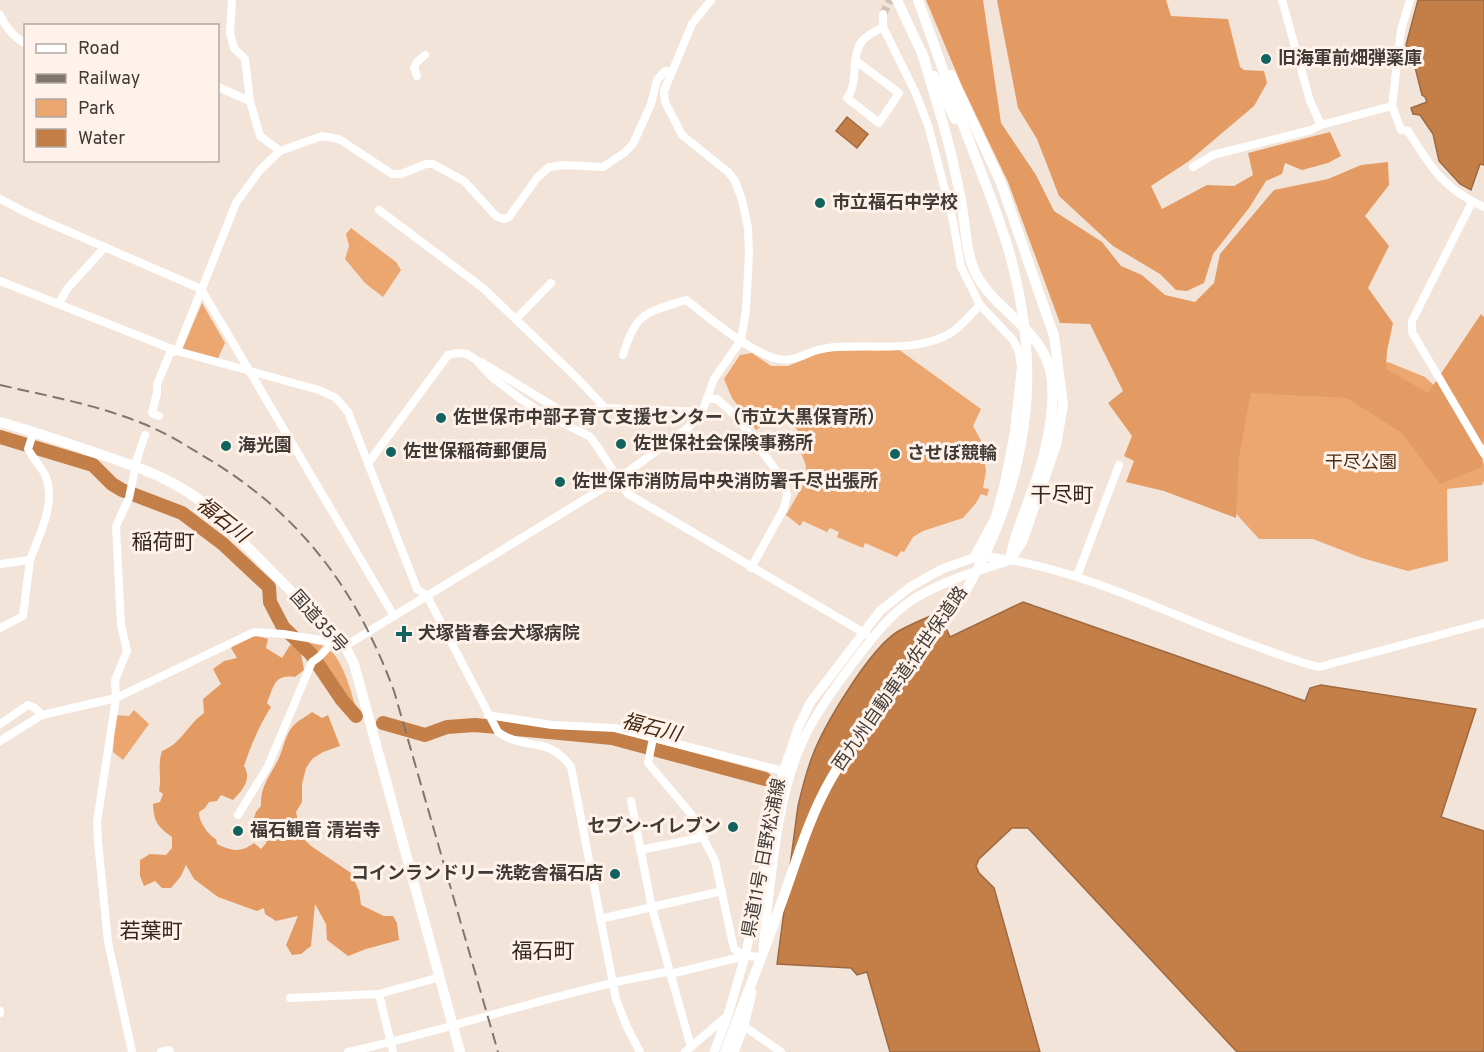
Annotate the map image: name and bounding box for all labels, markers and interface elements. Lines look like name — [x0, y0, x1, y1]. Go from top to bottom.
legend — [24, 24, 219, 162]
text: Road — [78, 38, 120, 61]
place label: 旧海軍前畑弾薬庫 — [1278, 47, 1422, 71]
marker: 旧海軍前畑弾薬庫 — [1259, 52, 1273, 66]
text: Railway — [78, 68, 140, 91]
text: Park — [78, 98, 115, 121]
text: Water — [78, 128, 125, 151]
place label: 市立福石中学校 — [832, 192, 958, 215]
marker: 市立福石中学校 — [813, 196, 827, 210]
place label: 佐世保市中部子育て支援センター（市立大黒保育所） — [453, 407, 885, 430]
marker: 佐世保市中部子育て支援センター（市立大黒保育所） — [434, 411, 448, 425]
place label: 佐世保社会保険事務所 — [633, 433, 813, 456]
place label: 海光園 — [238, 435, 292, 458]
marker: 佐世保社会保険事務所 — [614, 437, 628, 451]
marker: 海光園 — [219, 439, 233, 453]
place label: 佐世保稲荷郵便局 — [403, 441, 547, 464]
place label: させぼ競輪 — [907, 443, 997, 466]
marker: 佐世保稲荷郵便局 — [384, 445, 398, 459]
marker: させぼ競輪 — [888, 447, 902, 461]
park label: 干尽公園 — [1325, 452, 1397, 475]
place label: 佐世保市消防局中央消防署千尽出張所 — [572, 471, 878, 494]
marker: 佐世保市消防局中央消防署千尽出張所 — [553, 475, 567, 489]
district label: 干尽町 — [1031, 483, 1094, 510]
water label: 福石川 — [190, 492, 255, 551]
district label: 稲荷町 — [132, 530, 195, 557]
street label: 西九州自動車道;佐世保道路 — [828, 582, 974, 776]
street label: 国道35号 — [284, 586, 352, 658]
place label: 犬塚皆春会犬塚病院 — [418, 623, 580, 646]
marker: 犬塚皆春会犬塚病院 — [395, 625, 413, 643]
water label: 福石川 — [619, 709, 685, 749]
street label: 県道11号 日野松浦線 — [738, 776, 792, 940]
place label: セブン-イレブン — [588, 816, 721, 839]
place label: 福石観音 清岩寺 — [250, 820, 381, 843]
marker: セブン-イレブン — [726, 820, 740, 834]
marker: 福石観音 清岩寺 — [231, 824, 245, 838]
place label: コインランドリー洗乾舎福石店 — [351, 863, 603, 886]
marker: コインランドリー洗乾舎福石店 — [608, 867, 622, 881]
district label: 若葉町 — [120, 919, 183, 946]
district label: 福石町 — [512, 939, 575, 966]

